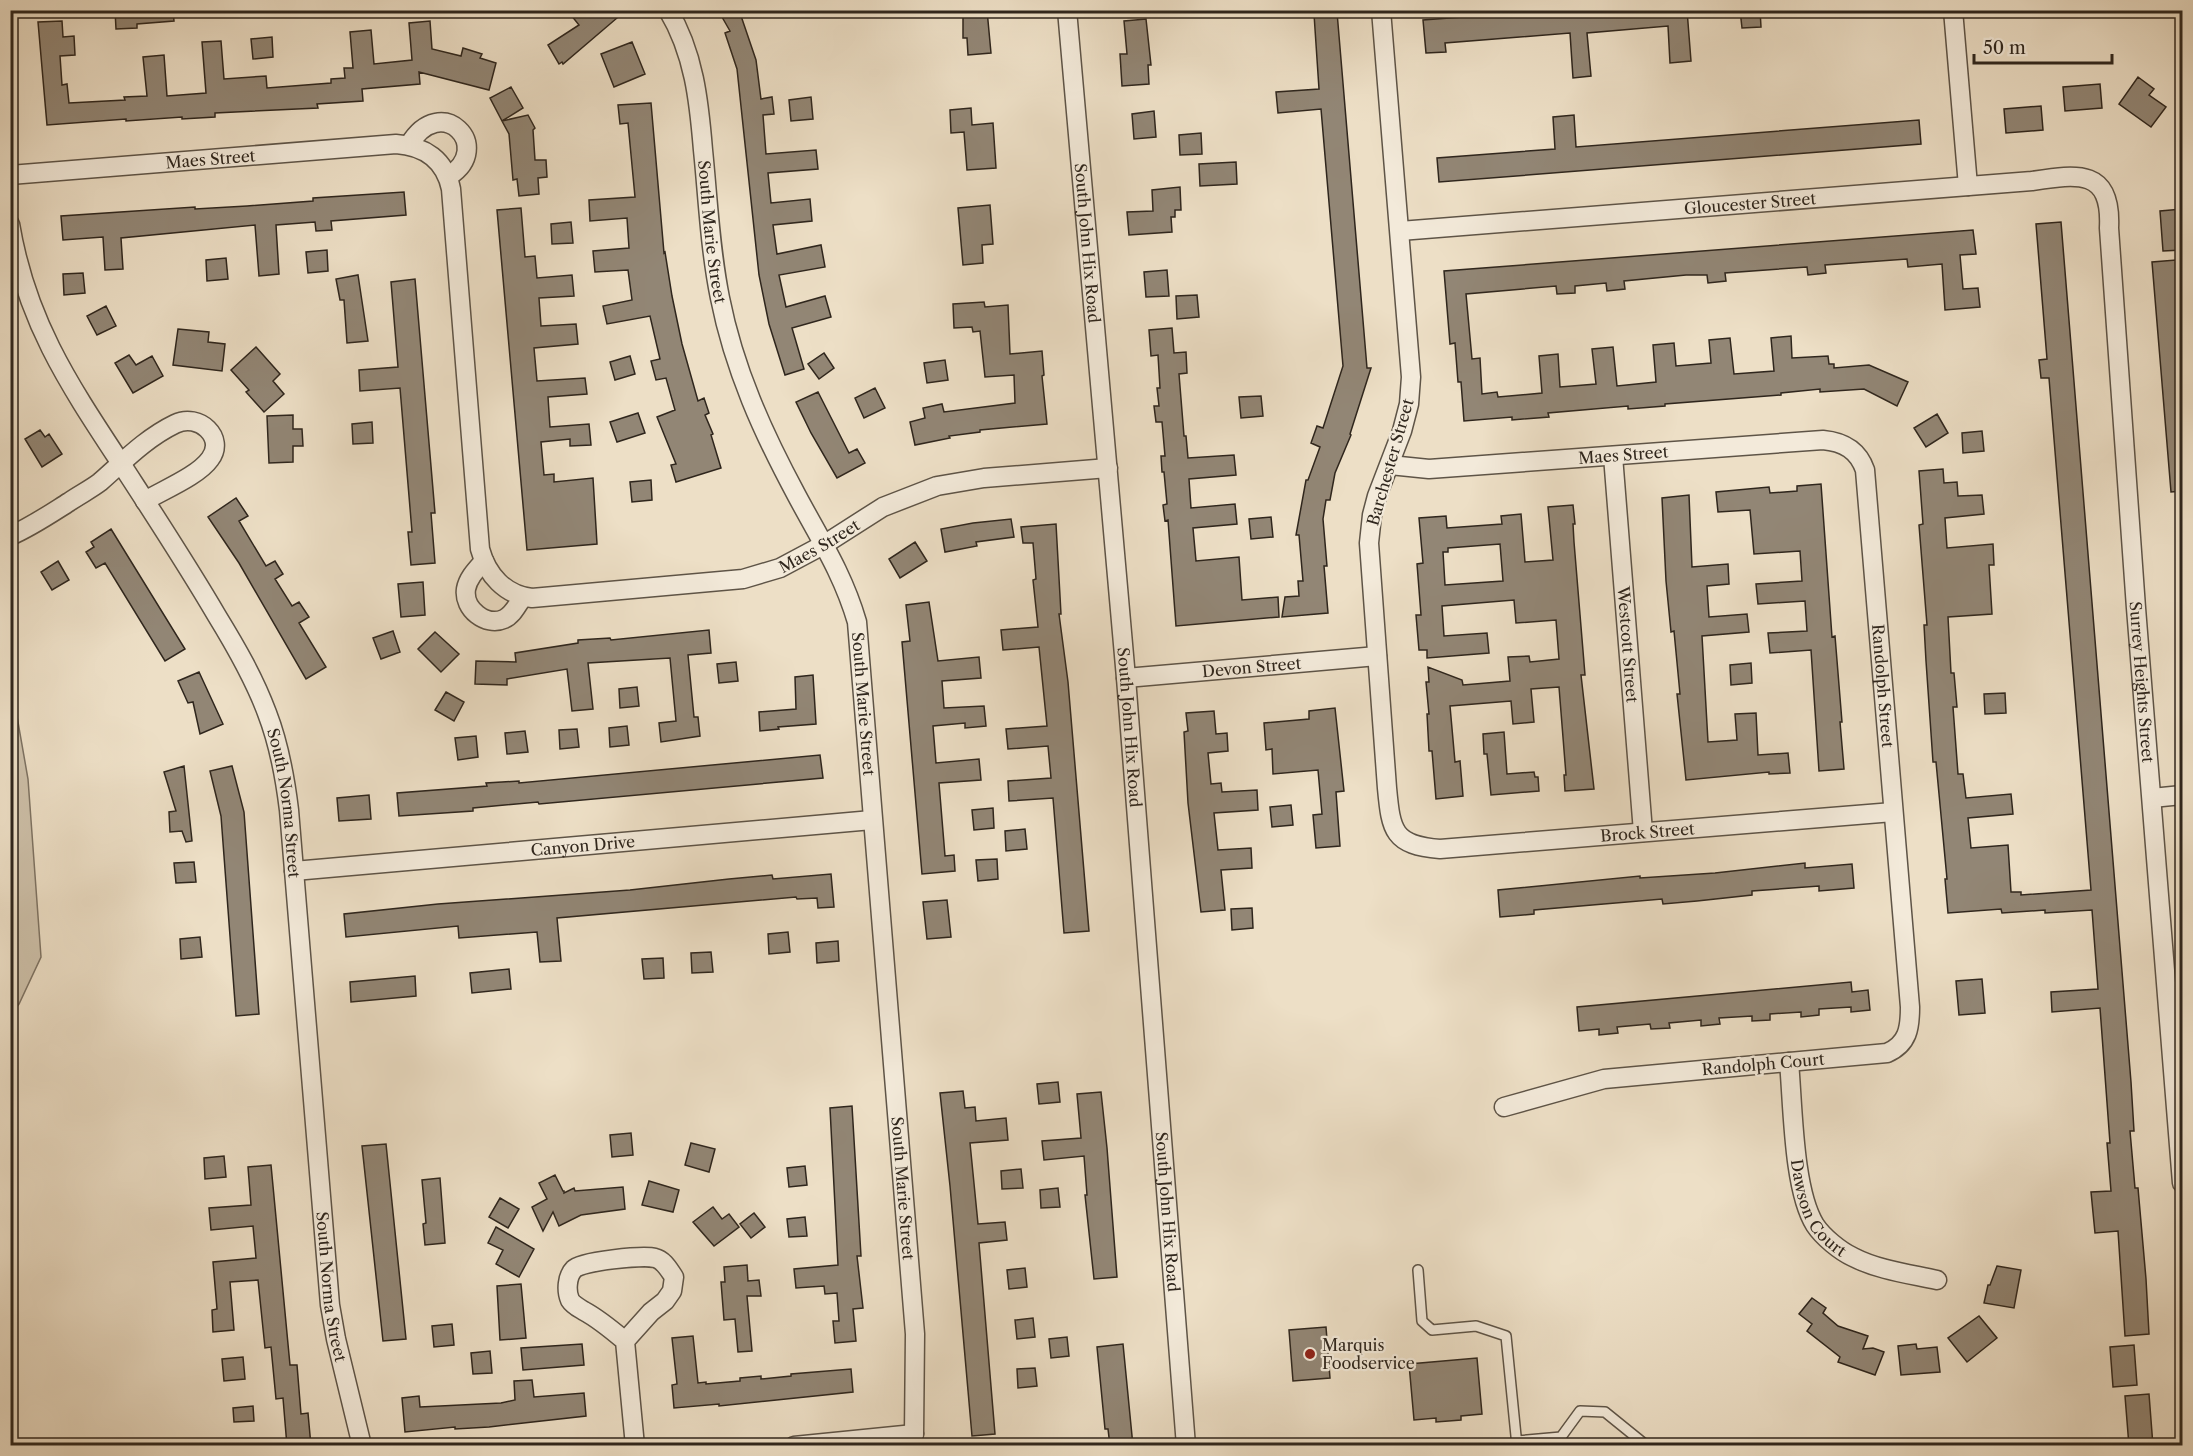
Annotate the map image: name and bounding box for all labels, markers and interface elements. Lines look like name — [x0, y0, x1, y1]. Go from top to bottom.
scale bar — [1974, 27, 2112, 65]
text: 50 m — [1983, 37, 2026, 59]
street label: Maes Street — [165, 145, 256, 172]
street label: South Marie Street — [694, 159, 731, 305]
street label: South John Hix Road — [1071, 162, 1105, 324]
street label: Gloucester Street — [1683, 188, 1817, 219]
street label: Barchester Street — [1362, 396, 1418, 528]
street label: Maes Street — [1578, 441, 1669, 468]
street label: Maes Street — [775, 514, 863, 577]
street label: Westcott Street — [1613, 584, 1643, 704]
street label: Surrey Heights Street — [2126, 601, 2158, 764]
street label: Randolph Street — [1868, 623, 1898, 749]
street label: South Marie Street — [848, 631, 880, 777]
street label: South John Hix Road — [1113, 646, 1146, 808]
street label: Devon Street — [1201, 653, 1302, 681]
street label: South Norma Street — [263, 726, 305, 879]
street label: Brock Street — [1600, 818, 1696, 846]
street label: Canyon Drive — [530, 831, 636, 860]
street label: Randolph Court — [1701, 1049, 1825, 1079]
street label: South Marie Street — [887, 1116, 919, 1261]
street label: South John Hix Road — [1151, 1131, 1184, 1293]
street label: Dawson Court — [1787, 1158, 1850, 1261]
street label: South Norma Street — [312, 1211, 351, 1364]
place label: Marquis Foodservice — [1322, 1335, 1415, 1373]
marker: Marquis Foodservice — [1303, 1347, 1317, 1361]

